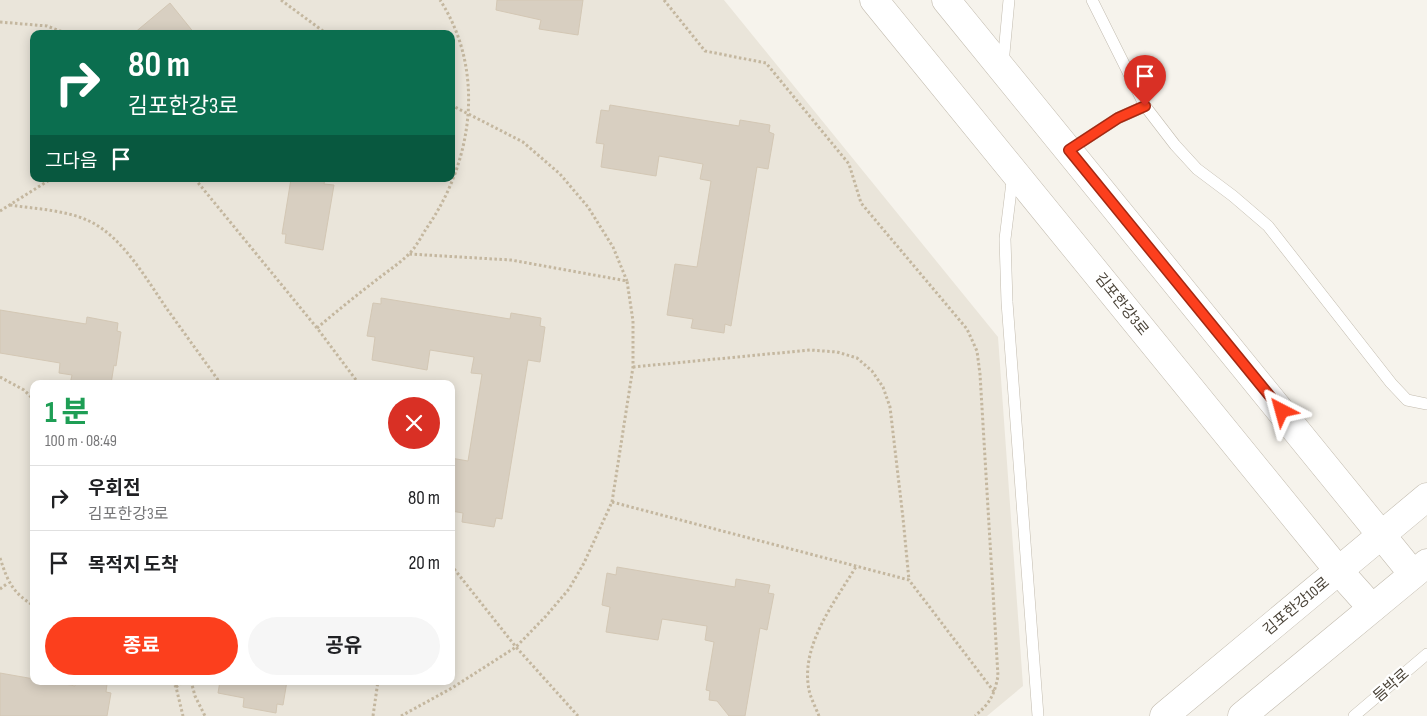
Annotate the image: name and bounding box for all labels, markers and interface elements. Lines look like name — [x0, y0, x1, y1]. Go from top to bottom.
text: 80 m — [128, 44, 190, 87]
icon: right — [45, 50, 110, 115]
pin — [1124, 55, 1166, 106]
icon: arrive — [1131, 62, 1159, 90]
text: 김포한강3로 — [128, 93, 238, 120]
icon: arrive — [107, 145, 135, 173]
text: 그다음 — [45, 150, 97, 173]
street label: 김포한강3로 — [1091, 269, 1153, 340]
position arrow — [1255, 384, 1307, 436]
text: 1 분 — [45, 395, 89, 431]
button: close — [388, 397, 440, 449]
text: 100 m · 08:49 — [45, 432, 117, 451]
text: 우회전 — [88, 477, 140, 500]
icon: right — [45, 484, 73, 512]
text: 80 m — [408, 487, 440, 510]
text: 김포한강3로 — [88, 505, 168, 524]
icon: arrive — [45, 549, 73, 577]
text: 20 m — [408, 552, 440, 575]
text: 목적지 도착 — [88, 554, 178, 577]
street label: 김포한강10로 — [1259, 573, 1333, 640]
button: 종료 — [45, 617, 238, 675]
button: 공유 — [248, 617, 440, 675]
street label: 듬박로 — [1369, 665, 1413, 706]

